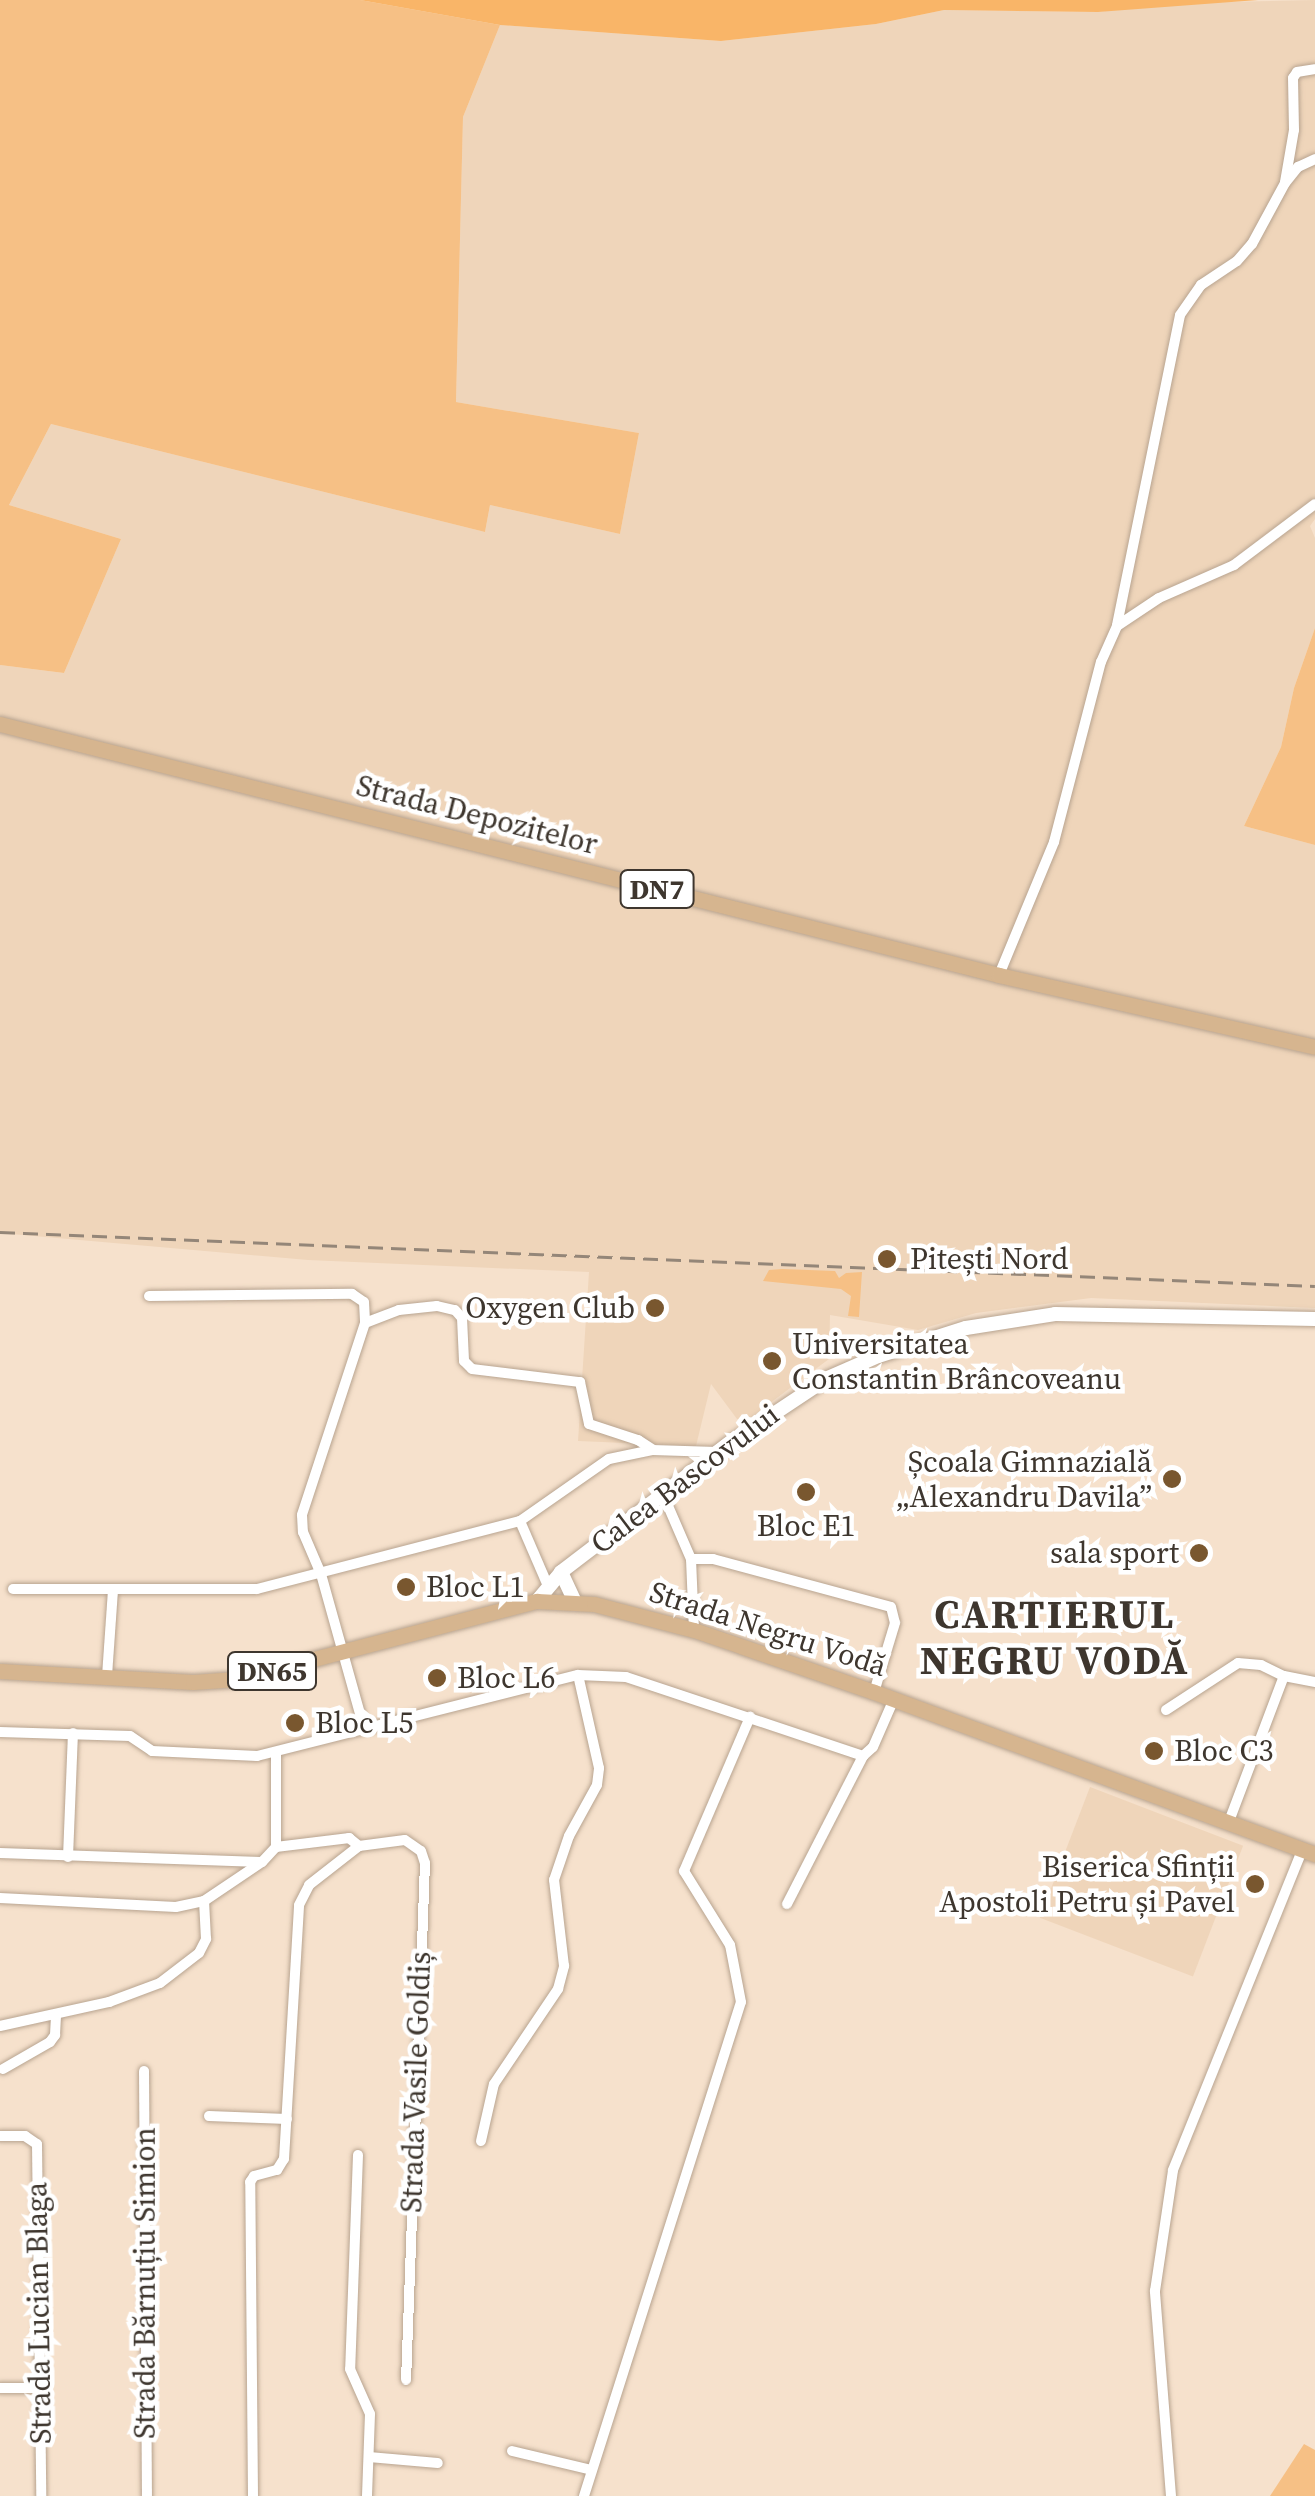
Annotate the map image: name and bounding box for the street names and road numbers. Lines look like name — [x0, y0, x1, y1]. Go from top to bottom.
street label: Strada Depozitelor — [353, 768, 601, 862]
road number: DN7 — [620, 866, 694, 912]
street label: Calea Bascovului — [584, 1397, 786, 1561]
street label: Strada Negru Vodă — [645, 1574, 891, 1684]
road number: DN65 — [224, 1648, 320, 1694]
street label: Strada Vasile Goldiș — [393, 1950, 439, 2214]
street label: Strada Bărnuțiu Simion — [127, 2127, 163, 2439]
street label: Strada Lucian Blaga — [19, 2182, 59, 2444]

